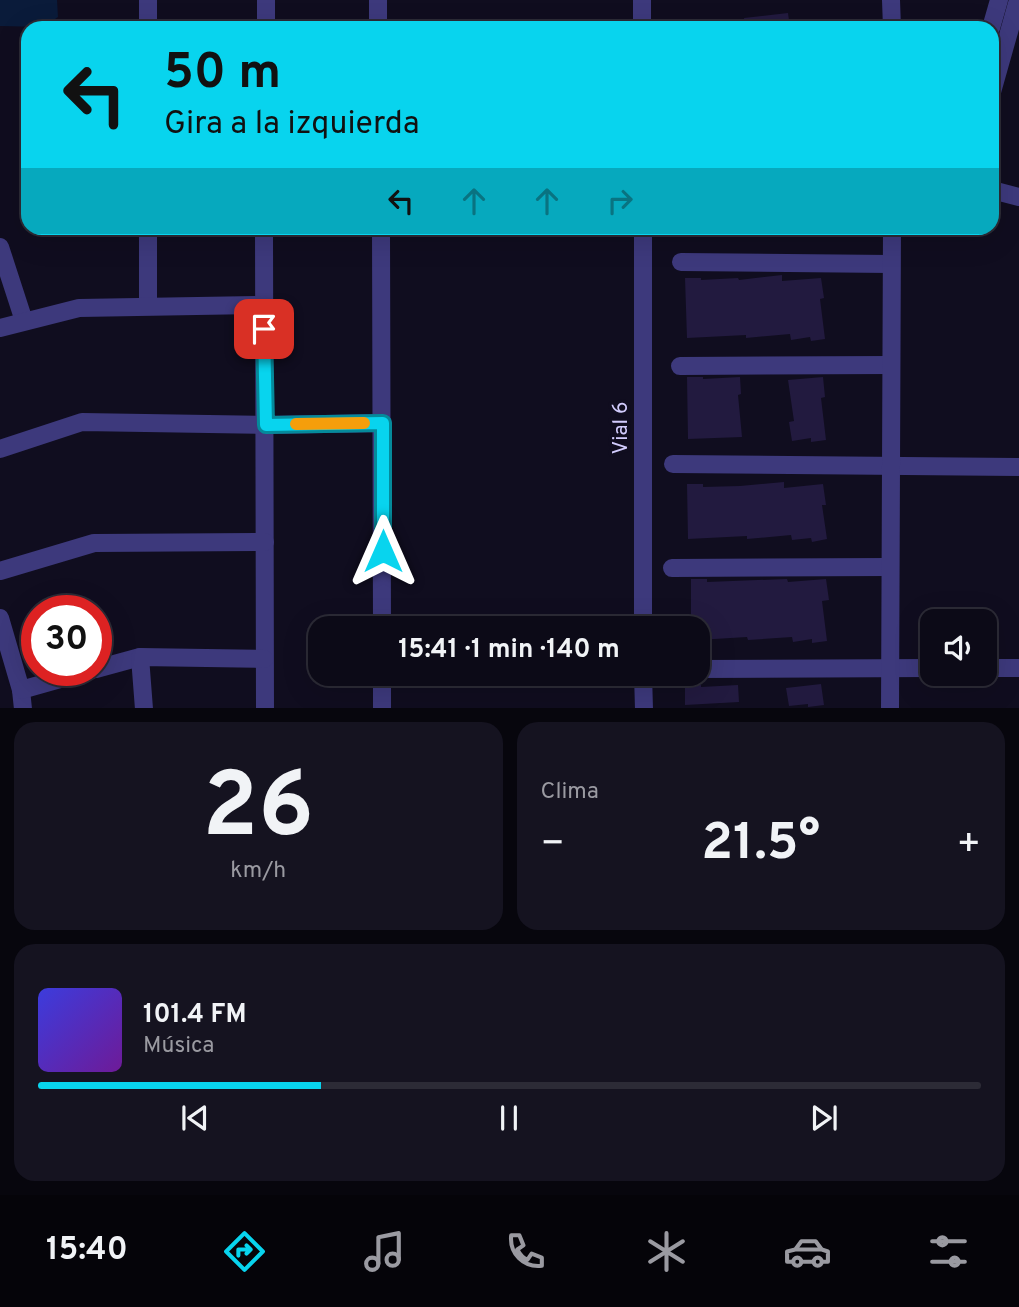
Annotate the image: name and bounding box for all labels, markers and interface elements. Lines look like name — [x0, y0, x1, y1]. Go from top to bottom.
text: 50 m — [164, 44, 281, 106]
icon: left — [49, 49, 140, 140]
text: Gira a la izquierda — [164, 105, 420, 145]
icon: left — [382, 182, 420, 220]
icon: ahead — [455, 182, 493, 220]
icon: ahead — [528, 182, 566, 220]
icon: right — [601, 182, 639, 220]
pin — [234, 299, 294, 359]
icon: arrive — [245, 310, 283, 348]
street label: Vial 6 — [608, 401, 635, 455]
position arrow — [346, 514, 420, 588]
speed limit sign: 30 — [21, 595, 112, 686]
map controls — [920, 609, 997, 686]
button: sound — [920, 609, 997, 686]
text: 15:41 · 1 min · 140 m — [398, 634, 620, 667]
text: 26 — [202, 754, 314, 869]
text: Clima — [541, 778, 599, 807]
text: 21.5° — [701, 812, 820, 878]
text: − — [541, 821, 565, 870]
text: + — [956, 821, 981, 870]
text: km/h — [230, 857, 286, 886]
text: 101.4 FM — [143, 999, 247, 1032]
text: Música — [143, 1032, 214, 1061]
icon: previous — [176, 1099, 214, 1137]
icon: pause — [490, 1099, 528, 1137]
icon: next — [805, 1099, 843, 1137]
icon: directions — [220, 1227, 269, 1276]
icon: music — [360, 1227, 409, 1276]
icon: phone — [501, 1227, 550, 1276]
icon: climate — [642, 1227, 691, 1276]
icon: car — [783, 1227, 832, 1276]
icon: filters — [924, 1227, 973, 1276]
text: 15:40 — [46, 1231, 128, 1271]

